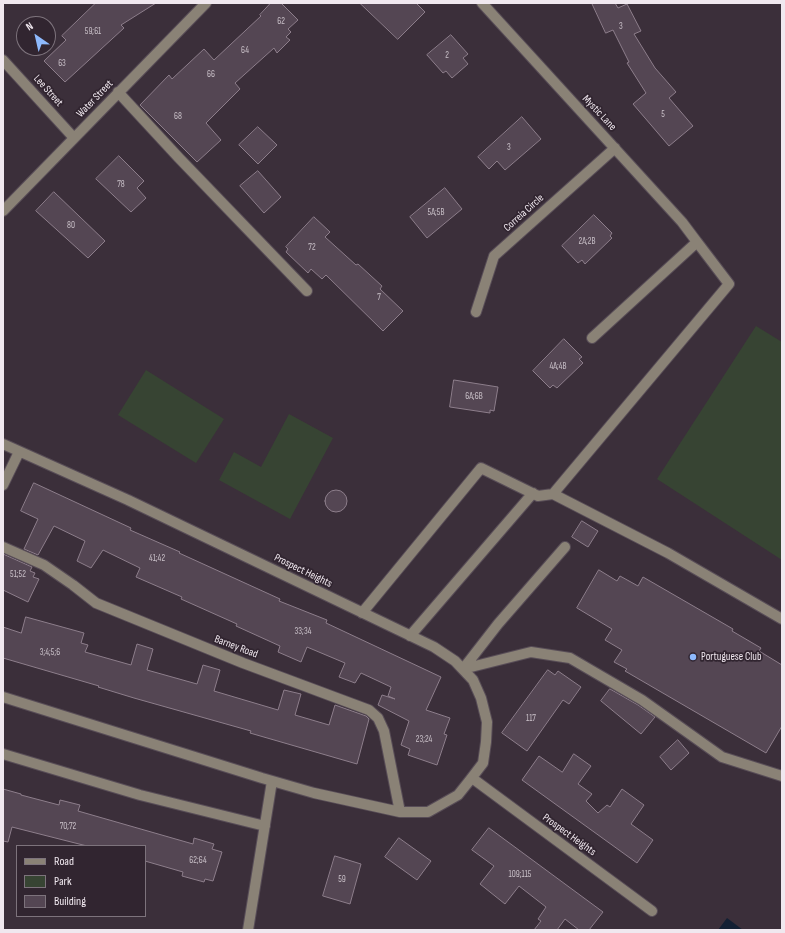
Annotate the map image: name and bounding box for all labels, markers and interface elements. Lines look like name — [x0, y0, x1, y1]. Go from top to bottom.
north arrow — [16, 16, 56, 56]
house number: 62 — [277, 17, 285, 27]
text: N — [23, 19, 36, 33]
house number: 3 — [619, 22, 623, 32]
house number: 59;61 — [85, 27, 101, 37]
house number: 64 — [241, 46, 249, 56]
house number: 2 — [445, 51, 449, 61]
house number: 63 — [58, 59, 66, 69]
house number: 66 — [207, 70, 215, 80]
street label: Lee Street — [30, 73, 66, 109]
street label: Water Street — [74, 78, 116, 120]
street label: Mystic Lane — [579, 93, 619, 133]
house number: 5 — [661, 110, 665, 120]
house number: 68 — [174, 112, 182, 122]
house number: 3 — [507, 143, 511, 153]
house number: 78 — [117, 180, 125, 190]
street label: Correia Circle — [501, 191, 547, 235]
house number: 5A;5B — [428, 208, 444, 218]
house number: 80 — [67, 221, 75, 231]
house number: 2A;2B — [578, 237, 596, 247]
house number: 72 — [308, 243, 316, 253]
house number: 7 — [377, 293, 381, 303]
house number: 4A;4B — [549, 362, 567, 372]
house number: 6A;6B — [465, 392, 483, 402]
street label: Prospect Heights — [272, 551, 334, 591]
house number: 41;42 — [149, 554, 165, 564]
house number: 51;52 — [10, 570, 26, 580]
house number: 33;34 — [295, 627, 311, 637]
street label: Barney Road — [212, 633, 260, 661]
house number: 3;4;5;6 — [40, 648, 60, 658]
place label: Portuguese Club — [701, 650, 762, 664]
marker: Portuguese Club — [688, 652, 698, 662]
house number: 117 — [526, 714, 536, 724]
house number: 23;24 — [416, 735, 432, 745]
street label: Prospect Heights — [540, 811, 598, 859]
house number: 70;72 — [60, 822, 76, 832]
legend — [16, 845, 146, 917]
text: Road — [54, 854, 74, 869]
house number: 62;64 — [189, 856, 207, 866]
house number: 109;115 — [509, 870, 531, 880]
text: Park — [54, 874, 72, 889]
house number: 59 — [338, 875, 346, 885]
text: Building — [54, 894, 86, 909]

